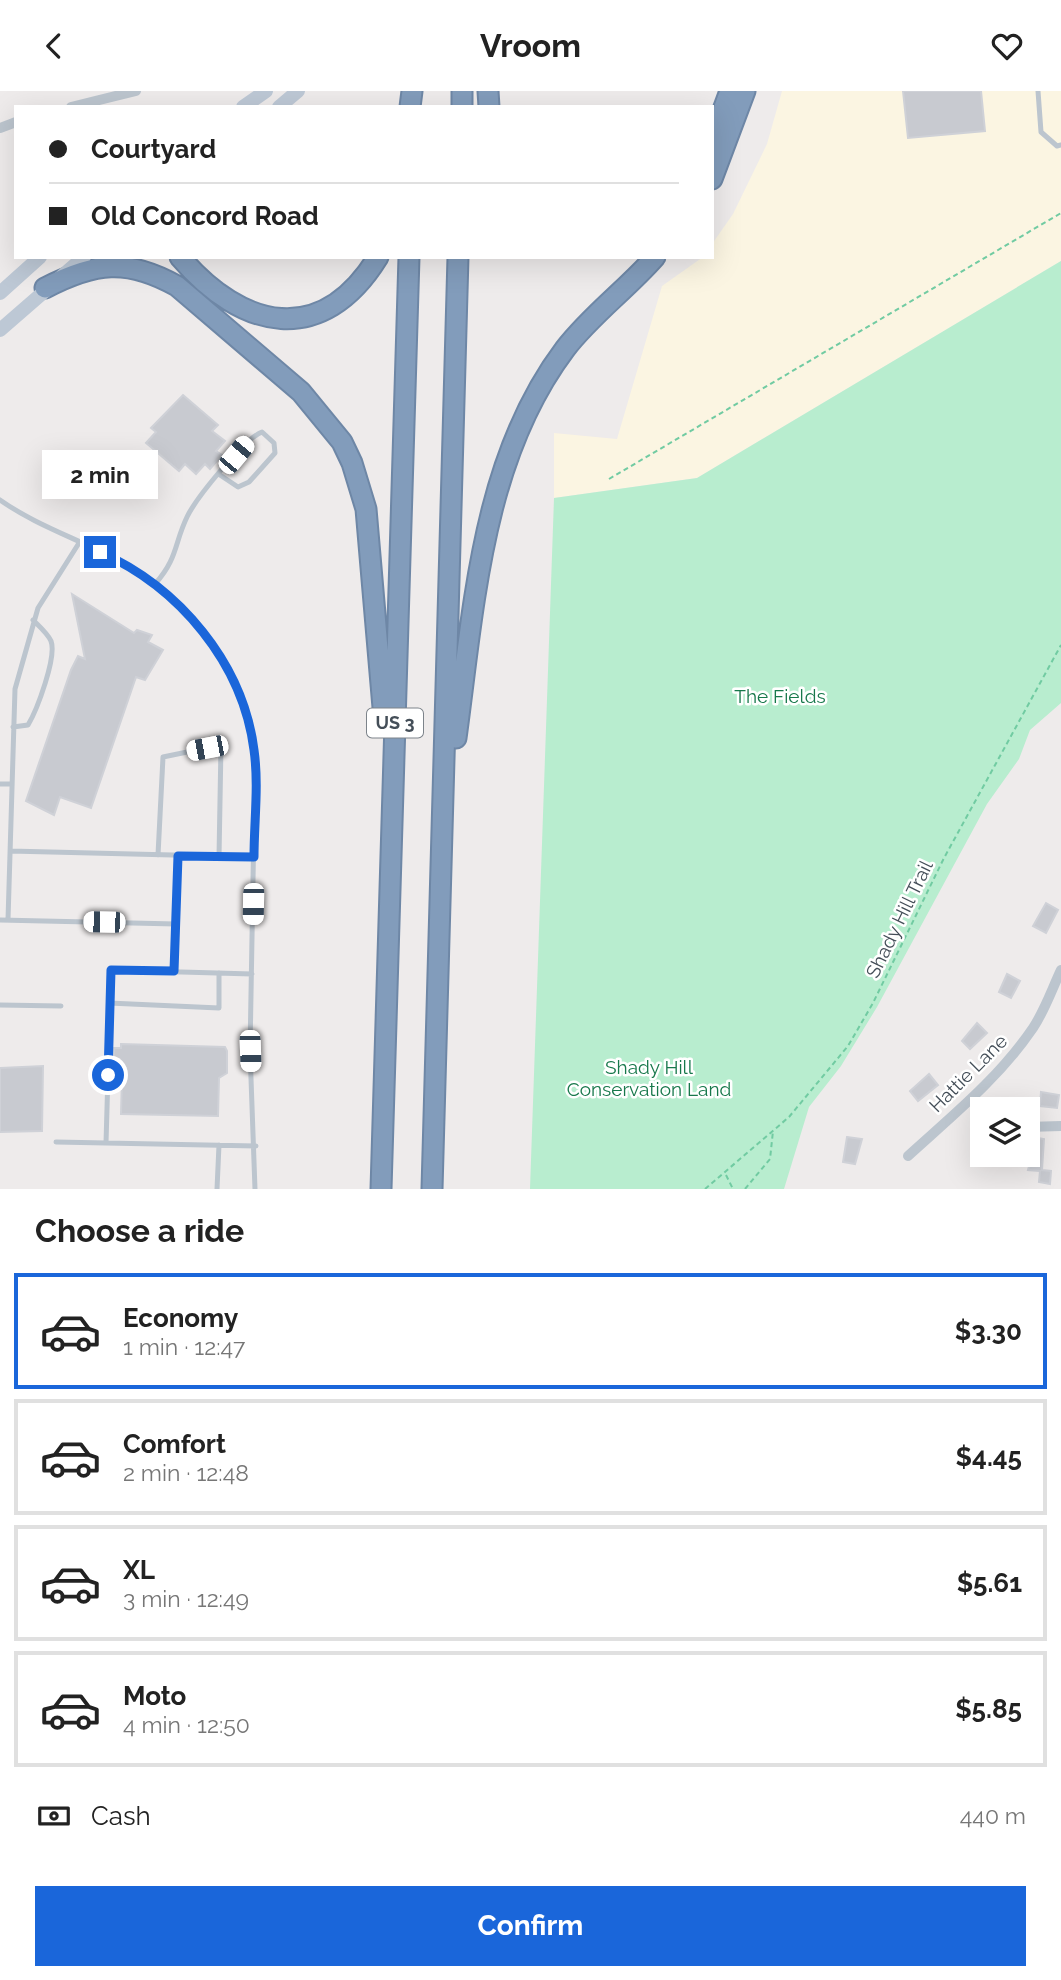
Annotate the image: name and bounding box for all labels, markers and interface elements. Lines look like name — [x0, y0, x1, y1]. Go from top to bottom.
icon: back — [35, 27, 73, 65]
text: Vroom — [480, 27, 581, 64]
icon: heart — [988, 27, 1026, 65]
text: Courtyard — [91, 134, 216, 164]
text: Old Concord Road — [91, 201, 319, 231]
car — [215, 432, 258, 478]
callout: 2 min — [42, 451, 158, 499]
text: 2 min — [70, 461, 130, 488]
route end — [84, 536, 116, 568]
park label: The Fields — [734, 685, 826, 707]
road number: US 3 — [367, 709, 423, 737]
car — [185, 734, 230, 762]
street label: Shady Hill Trail — [861, 856, 937, 981]
car — [243, 883, 264, 925]
car — [83, 911, 126, 933]
car — [239, 1030, 262, 1072]
street label: Hattie Lane — [925, 1030, 1011, 1116]
park label: Shady Hill Conservation Land — [567, 1056, 731, 1100]
route start — [92, 1059, 124, 1091]
map controls — [970, 1097, 1040, 1167]
button: layers — [970, 1097, 1040, 1167]
text: Choose a ride — [35, 1212, 244, 1249]
icon: car — [39, 1300, 102, 1363]
text: Economy — [123, 1303, 238, 1333]
text: $3.30 — [955, 1316, 1022, 1346]
text: 1 min · 12:47 — [123, 1333, 245, 1360]
icon: car — [39, 1426, 102, 1489]
text: Comfort — [123, 1429, 226, 1459]
text: $4.45 — [956, 1442, 1022, 1472]
text: 2 min · 12:48 — [123, 1459, 249, 1486]
icon: car — [39, 1552, 102, 1615]
text: XL — [123, 1555, 155, 1585]
text: $5.61 — [957, 1568, 1022, 1598]
text: 3 min · 12:49 — [123, 1585, 249, 1612]
icon: car — [39, 1678, 102, 1741]
text: Moto — [123, 1681, 186, 1711]
text: $5.85 — [955, 1694, 1022, 1724]
text: 4 min · 12:50 — [123, 1711, 250, 1738]
icon: cash — [35, 1797, 73, 1835]
text: Cash — [91, 1801, 151, 1831]
text: 440 m — [960, 1802, 1026, 1829]
button: Confirm — [35, 1886, 1026, 1966]

